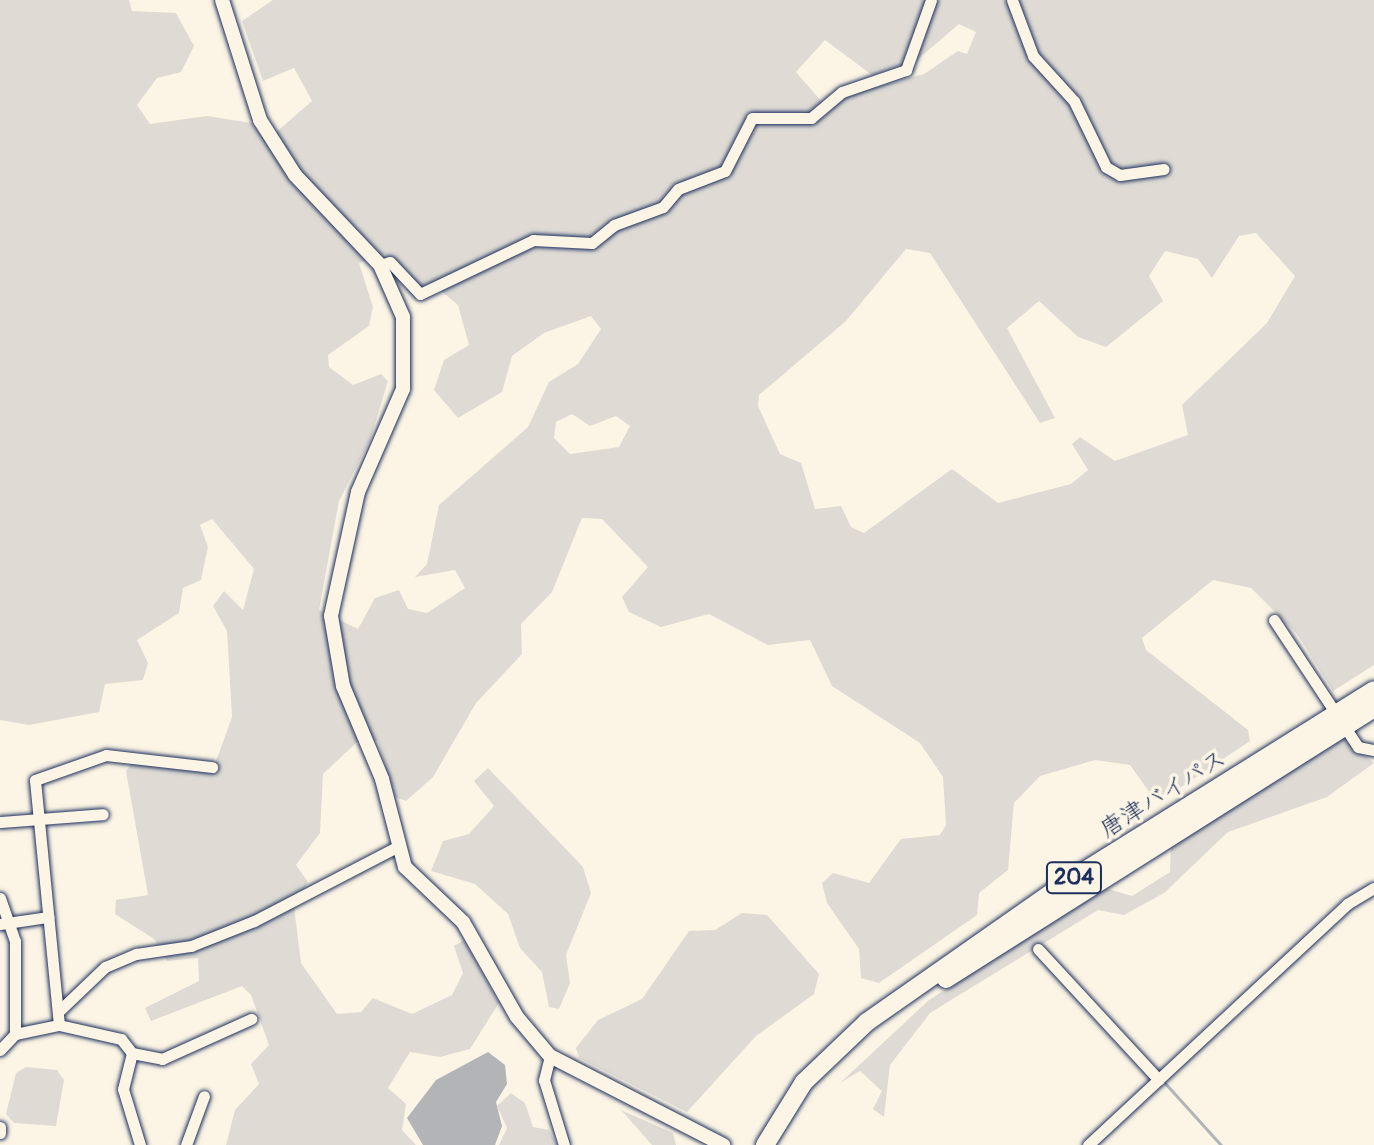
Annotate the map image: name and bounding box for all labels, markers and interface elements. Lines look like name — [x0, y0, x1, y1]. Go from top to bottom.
street label: 唐津バイパス — [1094, 744, 1232, 844]
road number: 204 — [1044, 860, 1104, 896]

